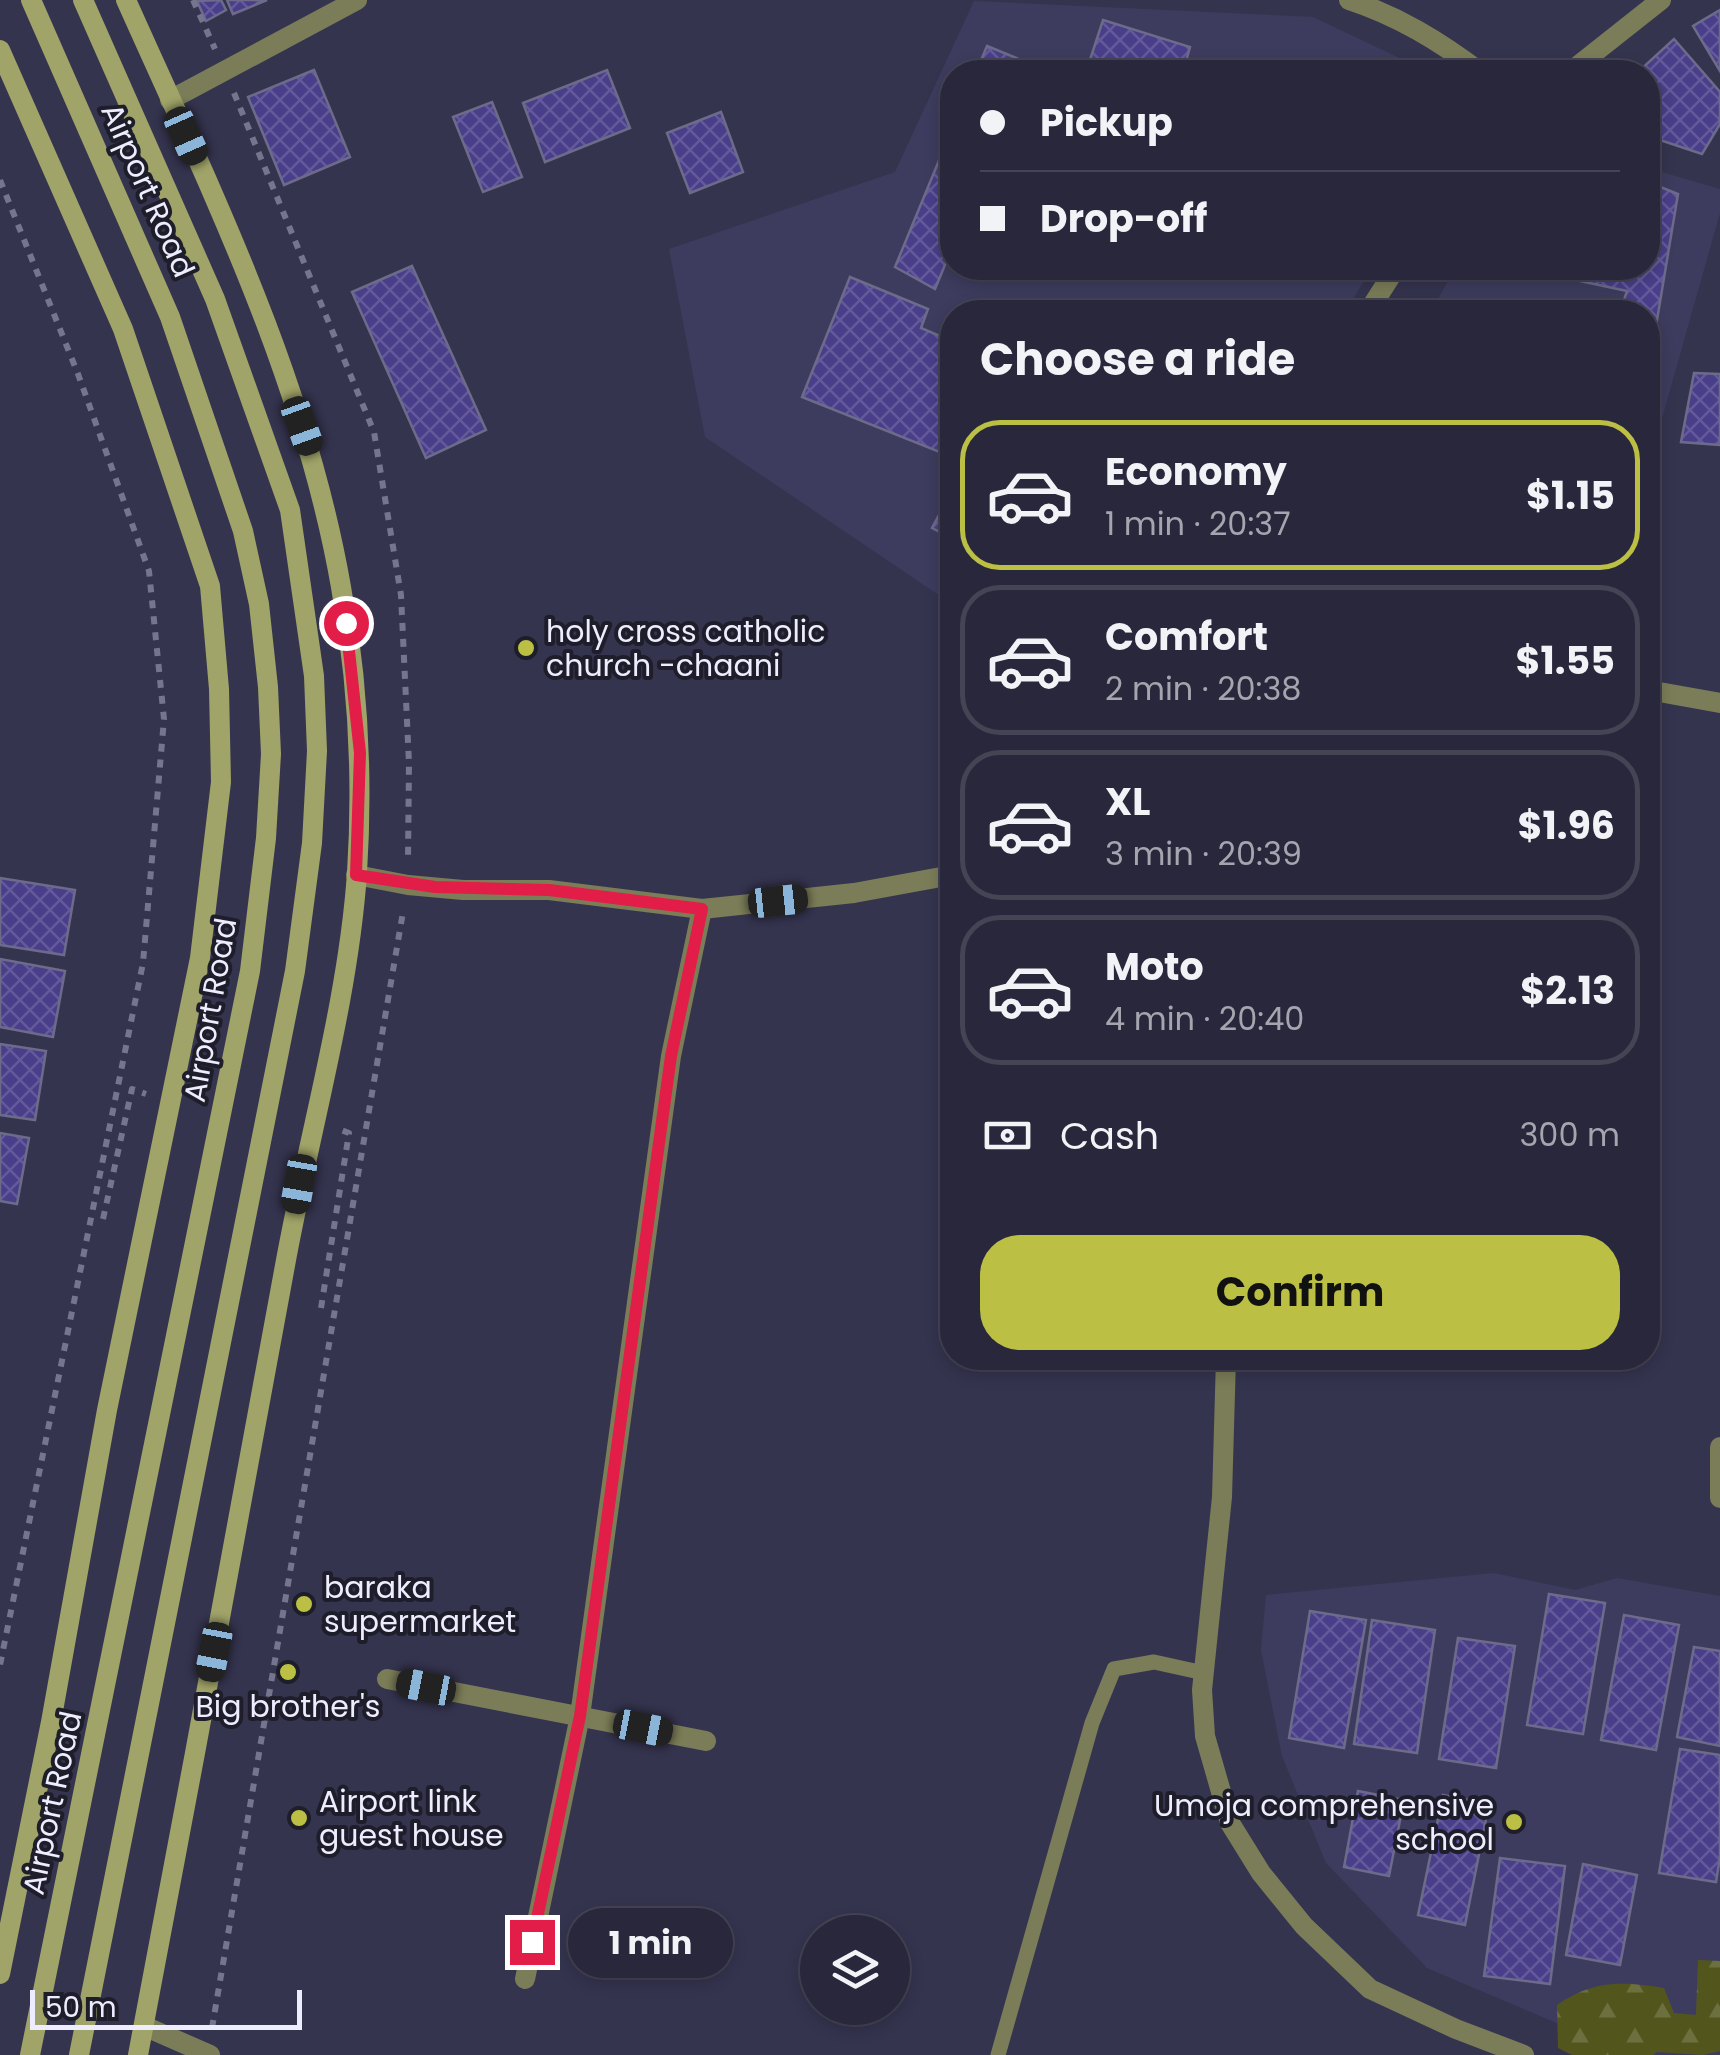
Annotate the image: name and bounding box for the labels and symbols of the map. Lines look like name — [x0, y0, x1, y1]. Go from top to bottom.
street label: Airport Road — [90, 96, 206, 284]
car — [160, 102, 212, 170]
car — [278, 393, 326, 459]
route start — [324, 601, 369, 646]
place label: holy cross catholic church -chaani — [546, 610, 825, 687]
marker: holy cross catholic church -chaani — [515, 637, 537, 659]
car — [747, 883, 809, 919]
street label: Airport Road — [173, 914, 247, 1106]
car — [279, 1152, 319, 1216]
place label: baraka supermarket — [324, 1566, 516, 1643]
marker: baraka supermarket — [293, 1593, 315, 1615]
car — [194, 1620, 234, 1684]
marker: Big brother's — [277, 1661, 299, 1683]
car — [394, 1667, 458, 1707]
place label: Big brother's — [195, 1685, 381, 1728]
street label: Airport Road — [12, 1707, 92, 1899]
car — [611, 1708, 675, 1748]
place label: Airport link guest house — [319, 1780, 504, 1857]
place label: Umoja comprehensive school — [1154, 1784, 1494, 1861]
marker: Airport link guest house — [288, 1807, 310, 1829]
marker: Umoja comprehensive school — [1503, 1811, 1525, 1833]
callout: 1 min — [567, 1907, 732, 1977]
route end — [510, 1920, 555, 1965]
scale bar — [30, 1985, 302, 2030]

